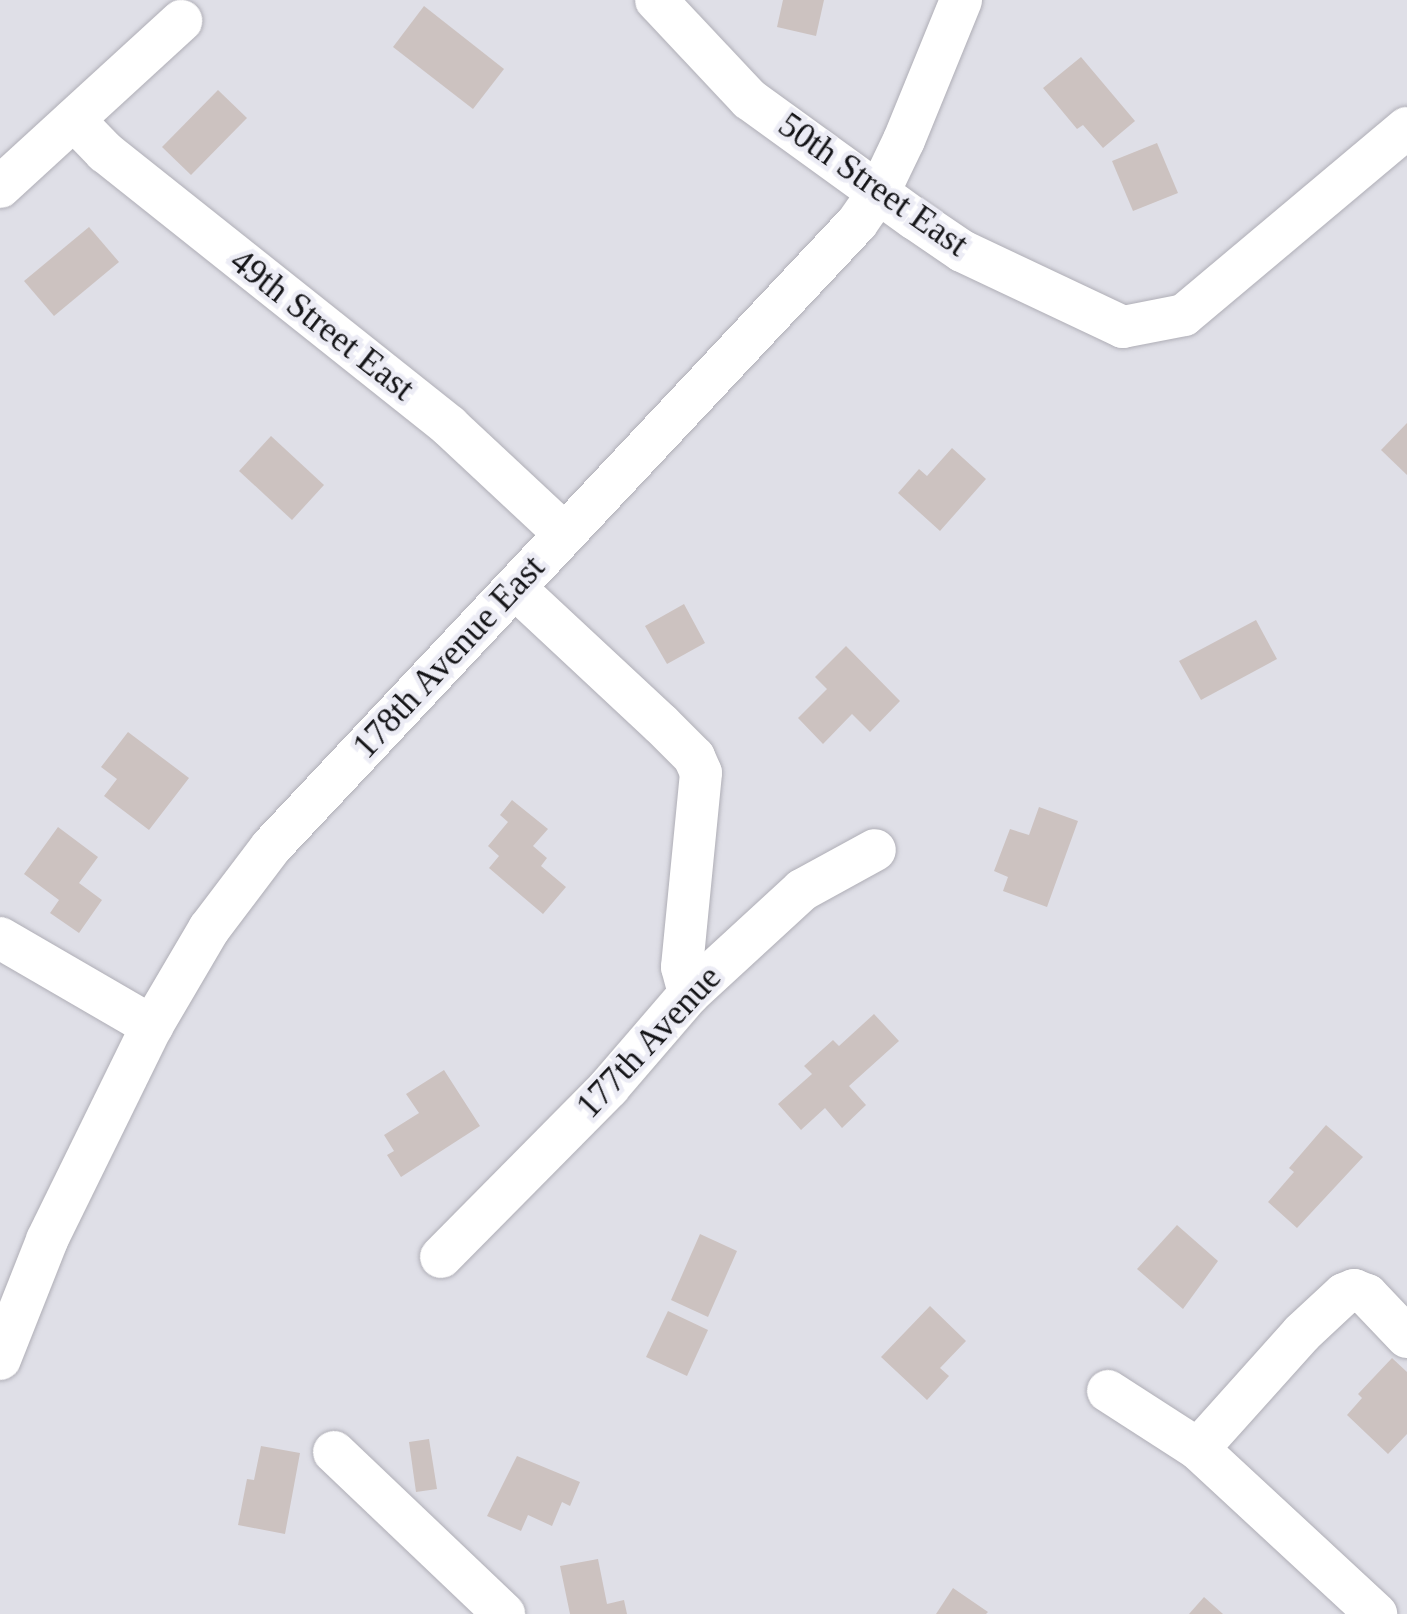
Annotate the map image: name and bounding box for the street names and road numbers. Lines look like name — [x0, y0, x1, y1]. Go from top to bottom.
street label: 50th Street East — [770, 104, 976, 266]
street label: 49th Street East — [222, 240, 422, 410]
street label: 178th Avenue East — [344, 546, 554, 768]
street label: 177th Avenue — [567, 956, 731, 1128]

